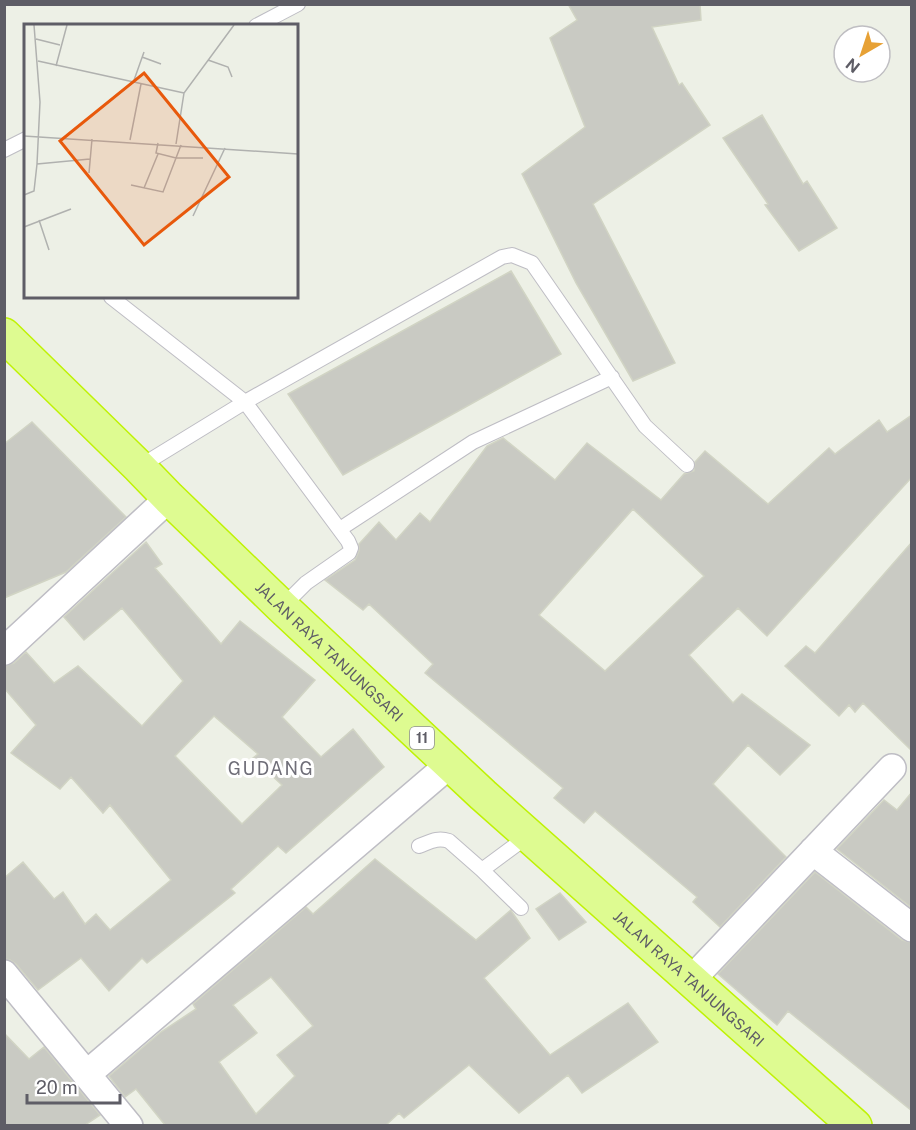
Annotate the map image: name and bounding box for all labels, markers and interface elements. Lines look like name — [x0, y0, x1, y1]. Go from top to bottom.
inset map — [24, 24, 298, 298]
north arrow — [832, 24, 892, 84]
text: N — [842, 54, 864, 77]
street label: JALAN RAYA TANJUNGSARI — [253, 578, 407, 724]
road number: 11 — [410, 727, 434, 749]
district label: GUDANG — [228, 758, 314, 779]
street label: JALAN RAYA TANJUNGSARI — [610, 907, 768, 1050]
scale bar — [27, 1067, 120, 1105]
text: 20 m — [36, 1077, 78, 1098]

